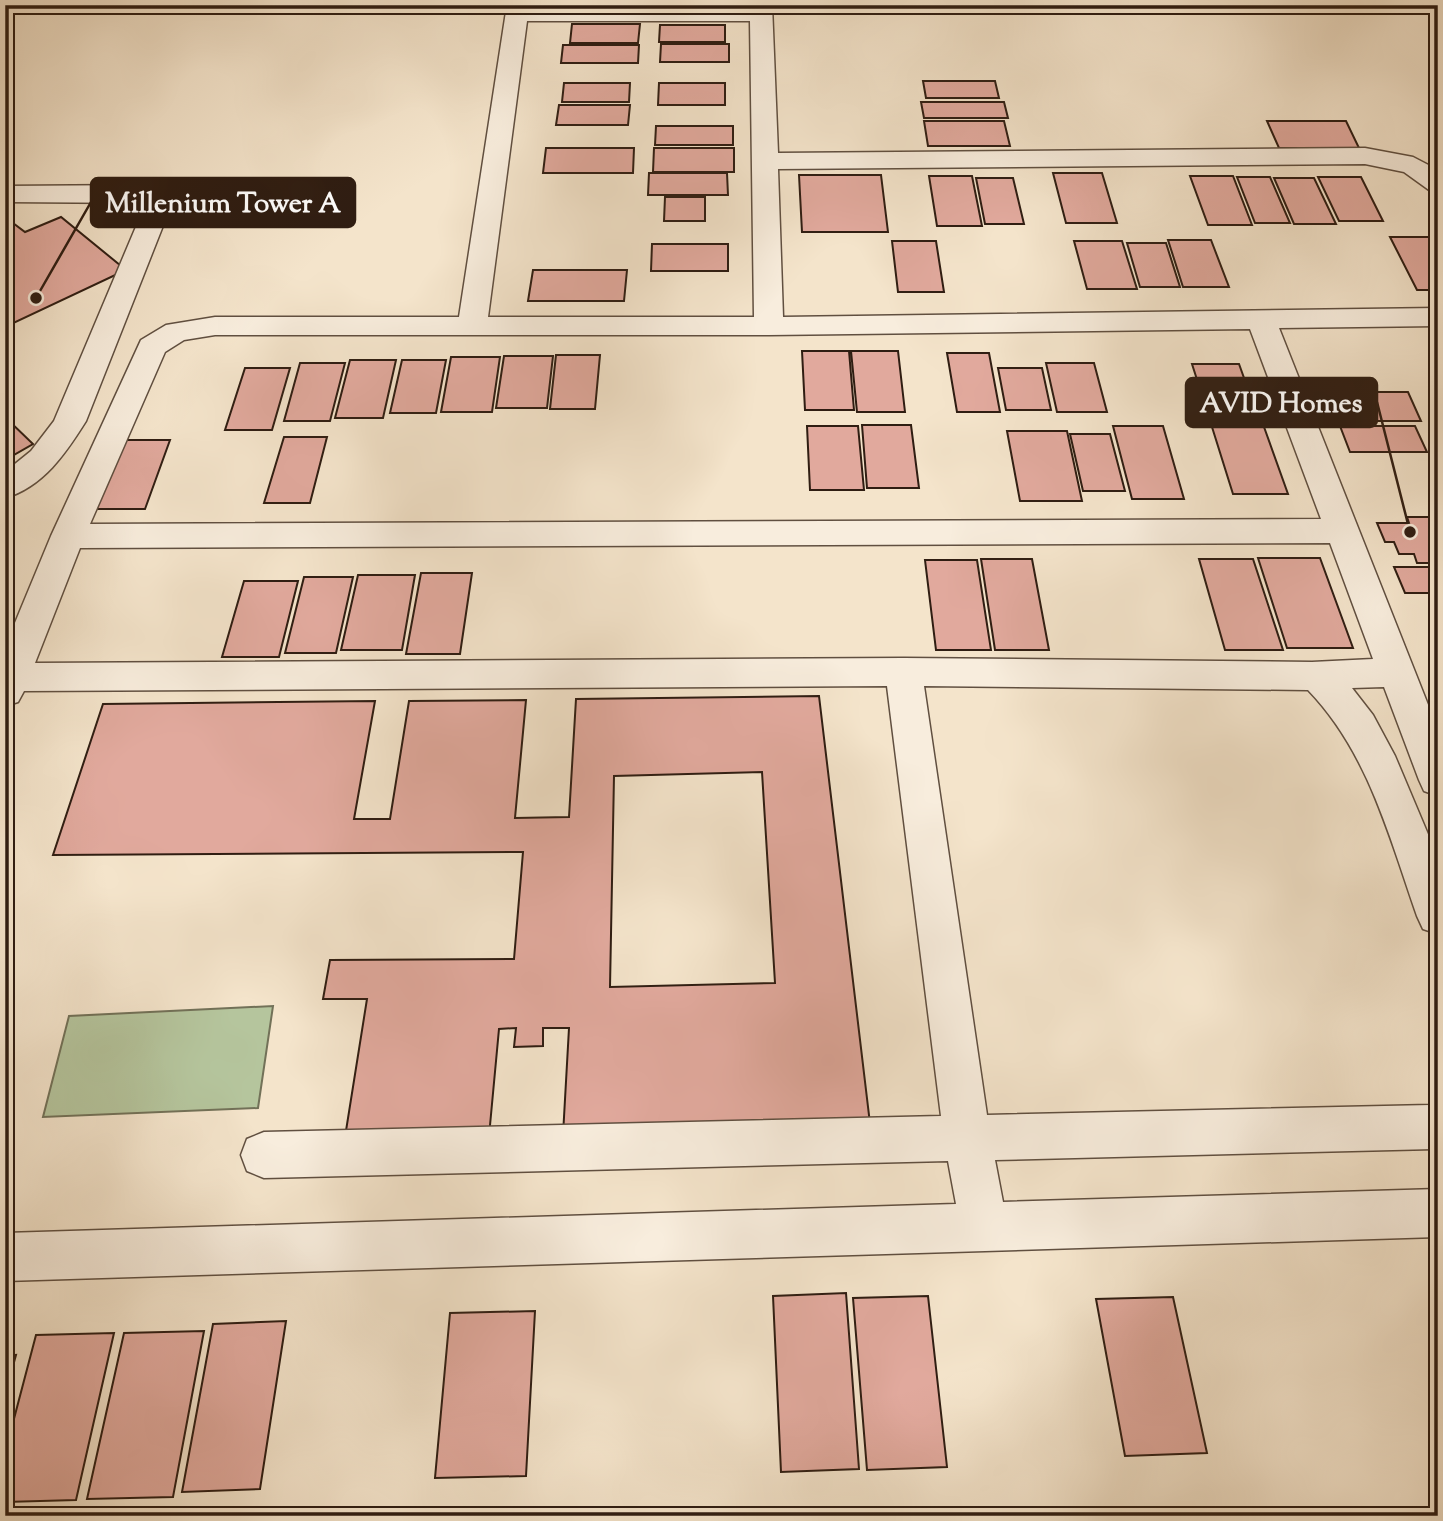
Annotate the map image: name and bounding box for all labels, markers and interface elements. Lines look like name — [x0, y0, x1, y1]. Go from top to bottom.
callout: Millenium Tower A — [91, 178, 355, 227]
text: Millenium Tower A — [105, 185, 341, 225]
callout: AVID Homes — [1186, 378, 1377, 427]
text: AVID Homes — [1199, 385, 1363, 425]

